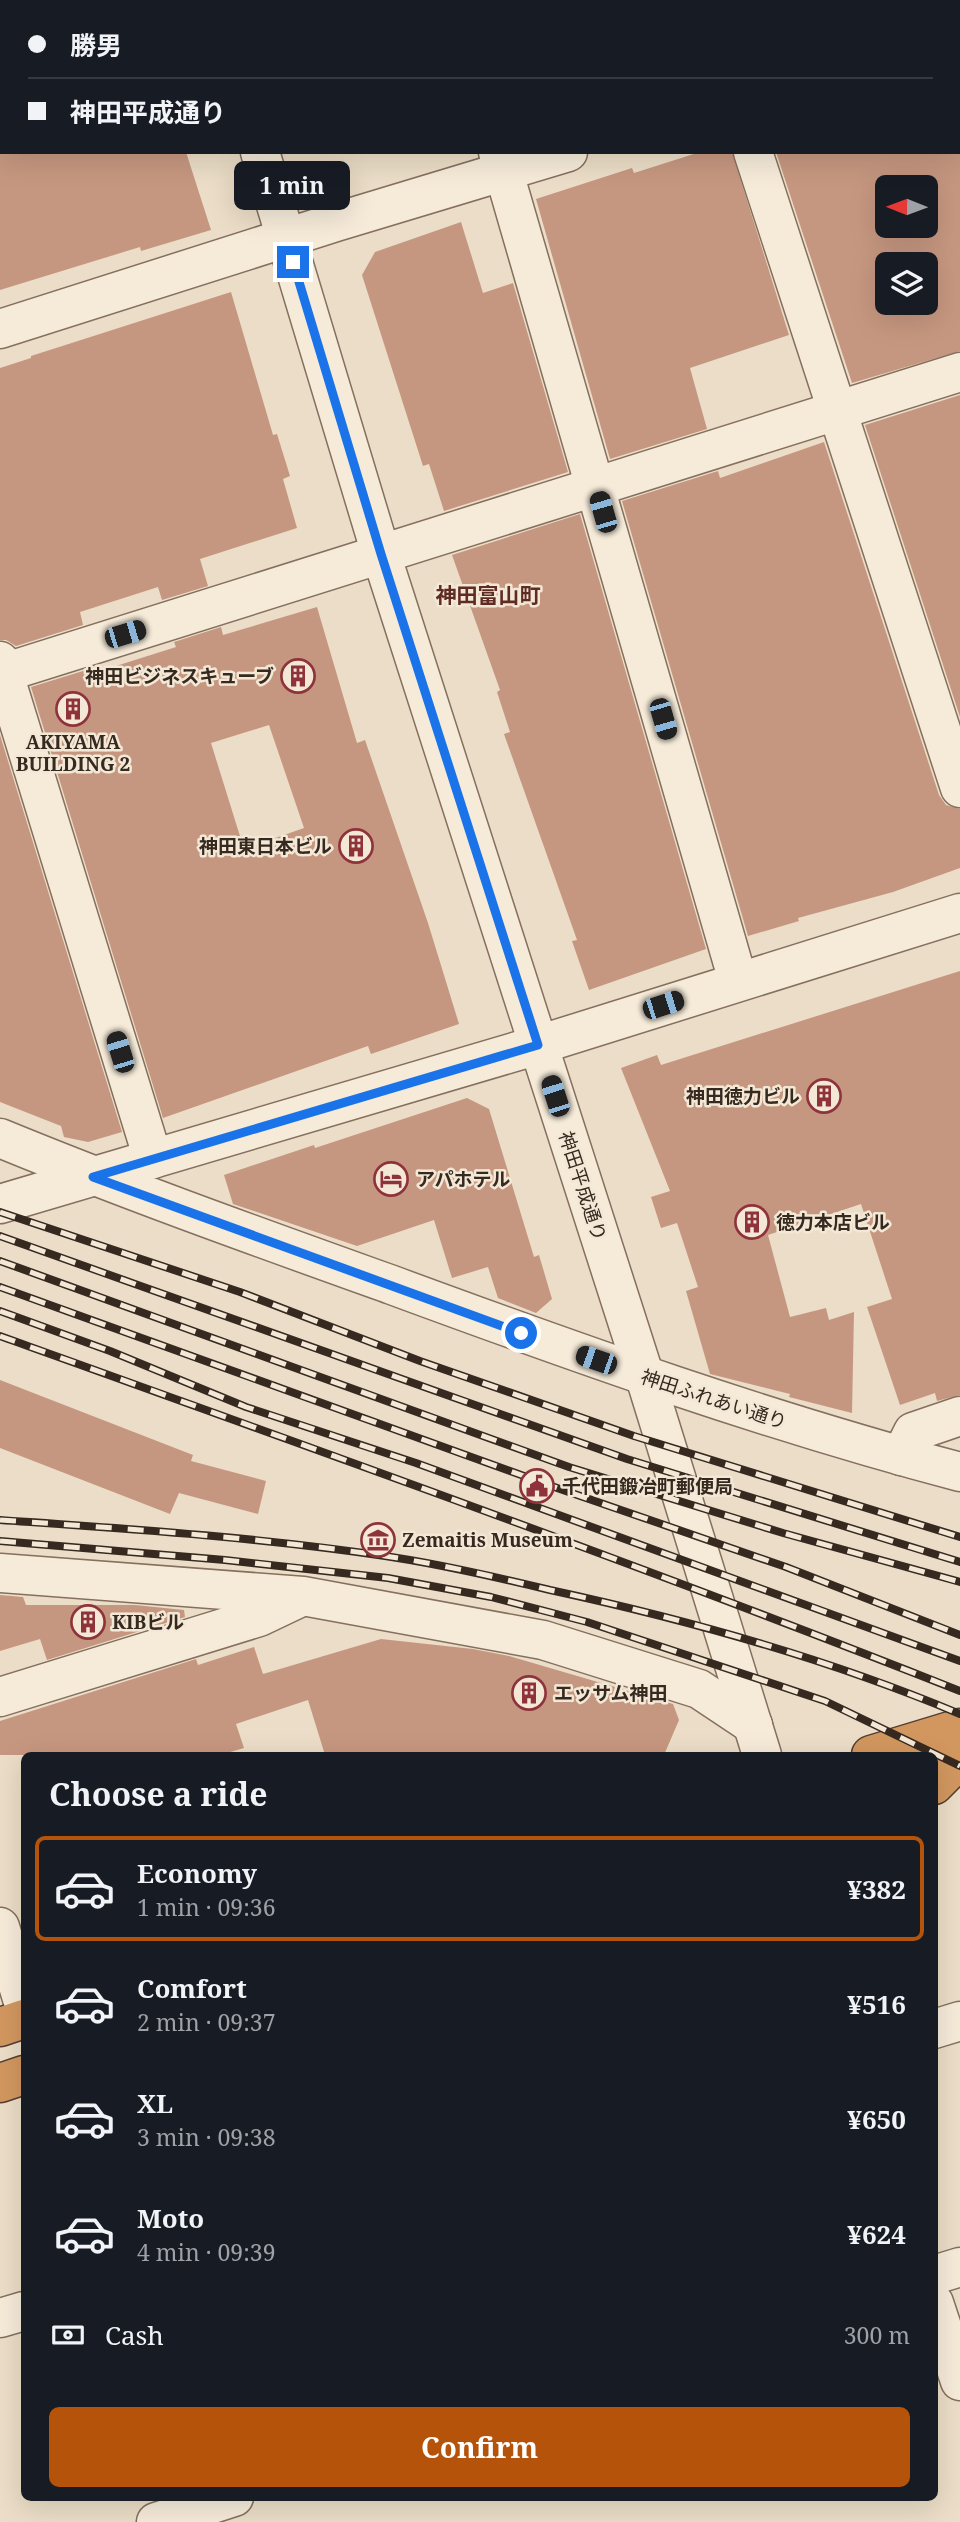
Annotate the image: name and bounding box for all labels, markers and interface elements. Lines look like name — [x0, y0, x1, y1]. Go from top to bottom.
text: 勝男 — [70, 27, 122, 63]
text: 神田平成通り — [70, 94, 226, 130]
callout: 1 min — [235, 160, 351, 210]
text: 1 min — [259, 169, 325, 201]
north arrow — [875, 175, 938, 238]
map controls — [875, 175, 938, 315]
route end — [277, 246, 309, 278]
button: layers — [875, 252, 938, 315]
car — [588, 489, 619, 535]
district label: 神田富山町 — [436, 581, 541, 609]
car — [102, 618, 149, 650]
building icon: 神田ビジネスキューブ — [279, 657, 317, 695]
place label: 神田ビジネスキューブ — [85, 663, 274, 689]
building icon: AKIYAMA BUILDING 2 — [54, 690, 92, 728]
car — [648, 696, 679, 742]
place label: AKIYAMA BUILDING 2 — [16, 729, 130, 777]
building icon: 神田東日本ビル — [337, 827, 375, 865]
place label: 神田東日本ビル — [199, 833, 332, 859]
car — [640, 989, 687, 1021]
car — [104, 1029, 137, 1075]
car — [539, 1073, 572, 1119]
building icon: 神田徳力ビル — [805, 1077, 843, 1115]
place label: 神田徳力ビル — [686, 1083, 800, 1109]
street label: 神田平成通り — [553, 1128, 613, 1244]
hotel icon: アパホテル — [372, 1160, 410, 1198]
place label: アパホテル — [416, 1166, 511, 1192]
building icon: 徳力本店ビル — [733, 1203, 771, 1241]
place label: 徳力本店ビル — [776, 1209, 890, 1235]
route start — [505, 1317, 537, 1349]
car — [573, 1343, 620, 1377]
street label: 神田ふれあい通り — [638, 1363, 790, 1435]
public building icon: 千代田鍛冶町郵便局 — [518, 1467, 556, 1505]
place label: 千代田鍛冶町郵便局 — [562, 1473, 733, 1499]
museum icon: Zemaitis Museum — [359, 1521, 397, 1559]
place label: Zemaitis Museum — [402, 1527, 573, 1553]
building icon: KIBビル — [69, 1603, 107, 1641]
place label: KIBビル — [112, 1609, 184, 1635]
building icon: エッサム神田 — [510, 1674, 548, 1712]
place label: エッサム神田 — [554, 1680, 668, 1706]
text: Choose a ride — [49, 1772, 268, 1815]
text: Economy — [137, 1855, 257, 1891]
icon: car — [53, 1857, 116, 1920]
text: ¥382 — [847, 1871, 906, 1907]
text: 1 min · 09:36 — [137, 1891, 275, 1923]
text: Comfort — [137, 1970, 247, 2006]
icon: car — [53, 1972, 116, 2035]
text: ¥516 — [847, 1986, 906, 2022]
text: 2 min · 09:37 — [137, 2006, 275, 2038]
text: XL — [137, 2085, 173, 2121]
icon: car — [53, 2087, 116, 2150]
text: ¥650 — [847, 2101, 906, 2137]
text: 3 min · 09:38 — [137, 2121, 275, 2153]
text: Moto — [137, 2200, 204, 2236]
icon: car — [53, 2202, 116, 2265]
text: ¥624 — [847, 2216, 906, 2252]
text: 4 min · 09:39 — [137, 2236, 275, 2268]
icon: cash — [49, 2316, 87, 2354]
text: Cash — [105, 2317, 164, 2353]
text: 300 m — [844, 2319, 910, 2351]
button: Confirm — [49, 2407, 910, 2487]

